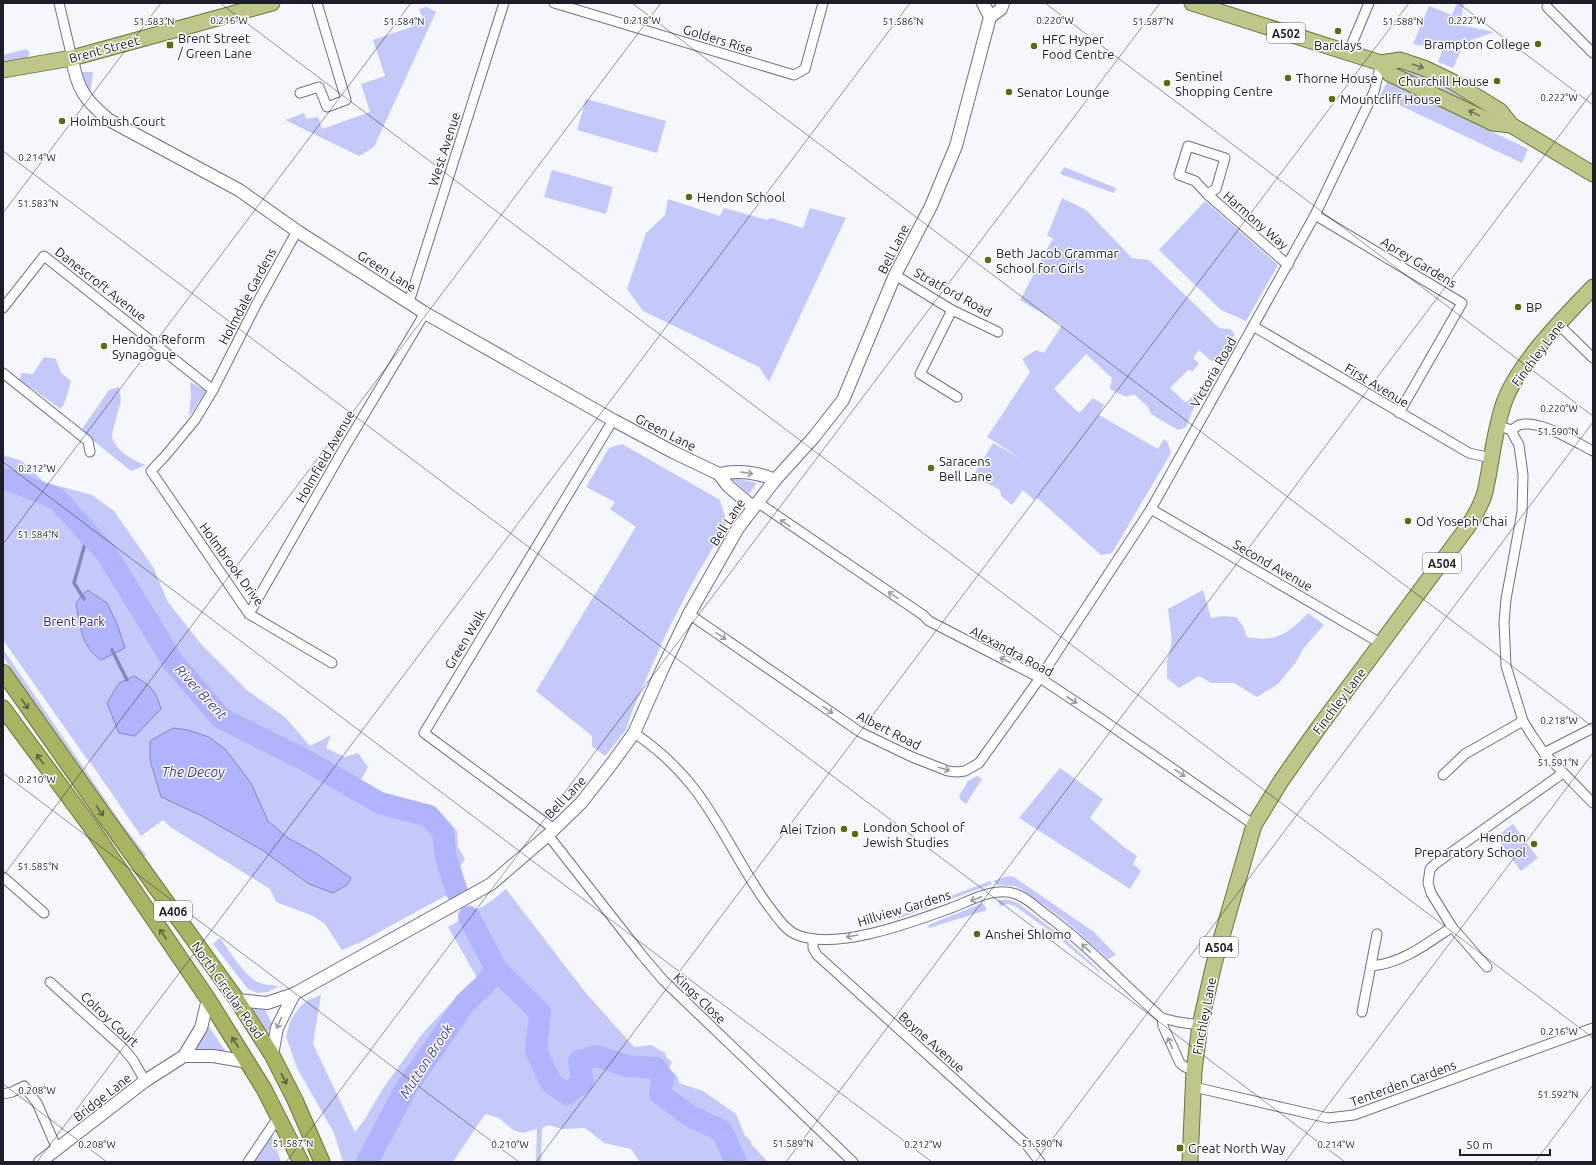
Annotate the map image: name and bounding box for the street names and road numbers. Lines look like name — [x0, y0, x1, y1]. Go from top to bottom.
street label: Golders Rise — [682, 22, 754, 56]
road number: A502 — [1267, 23, 1305, 43]
street label: Brent Street — [67, 33, 141, 65]
street label: West Avenue — [426, 110, 462, 188]
street label: Harmony Way — [1221, 188, 1291, 252]
street label: Bell Lane — [875, 222, 911, 276]
street label: Aprey Gardens — [1379, 234, 1460, 290]
street label: Danescroft Avenue — [53, 244, 149, 324]
street label: Holmdale Gardens — [216, 245, 279, 347]
street label: Green Lane — [355, 248, 419, 294]
street label: Stratford Road — [912, 265, 994, 319]
street label: Finchley Lane — [1509, 317, 1567, 389]
street label: Victoria Road — [1187, 335, 1239, 409]
street label: First Avenue — [1342, 360, 1412, 410]
street label: Holmfield Avenue — [293, 407, 357, 505]
street label: Green Lane — [633, 411, 699, 453]
street label: Bell Lane — [707, 496, 747, 548]
street label: Holmbrook Drive — [197, 520, 267, 608]
street label: Second Avenue — [1231, 537, 1315, 593]
road number: A504 — [1423, 553, 1461, 573]
street label: Green Walk — [442, 606, 488, 671]
street label: Alexandra Road — [968, 623, 1056, 679]
street label: Finchley Lane — [1310, 665, 1368, 737]
street label: Albert Road — [855, 708, 923, 752]
street label: Bell Lane — [542, 773, 588, 821]
street label: Hillview Gardens — [856, 887, 953, 929]
road number: A406 — [154, 901, 192, 921]
road number: A504 — [1200, 937, 1238, 957]
street label: North Circular Road — [189, 939, 267, 1041]
street label: Kings Close — [671, 970, 729, 1026]
street label: Finchley Lane — [1190, 976, 1218, 1056]
street label: Colroy Court — [78, 989, 142, 1049]
street label: Boyne Avenue — [896, 1009, 968, 1075]
street label: Tenterden Gardens — [1348, 1057, 1458, 1109]
street label: Bridge Lane — [70, 1070, 134, 1124]

